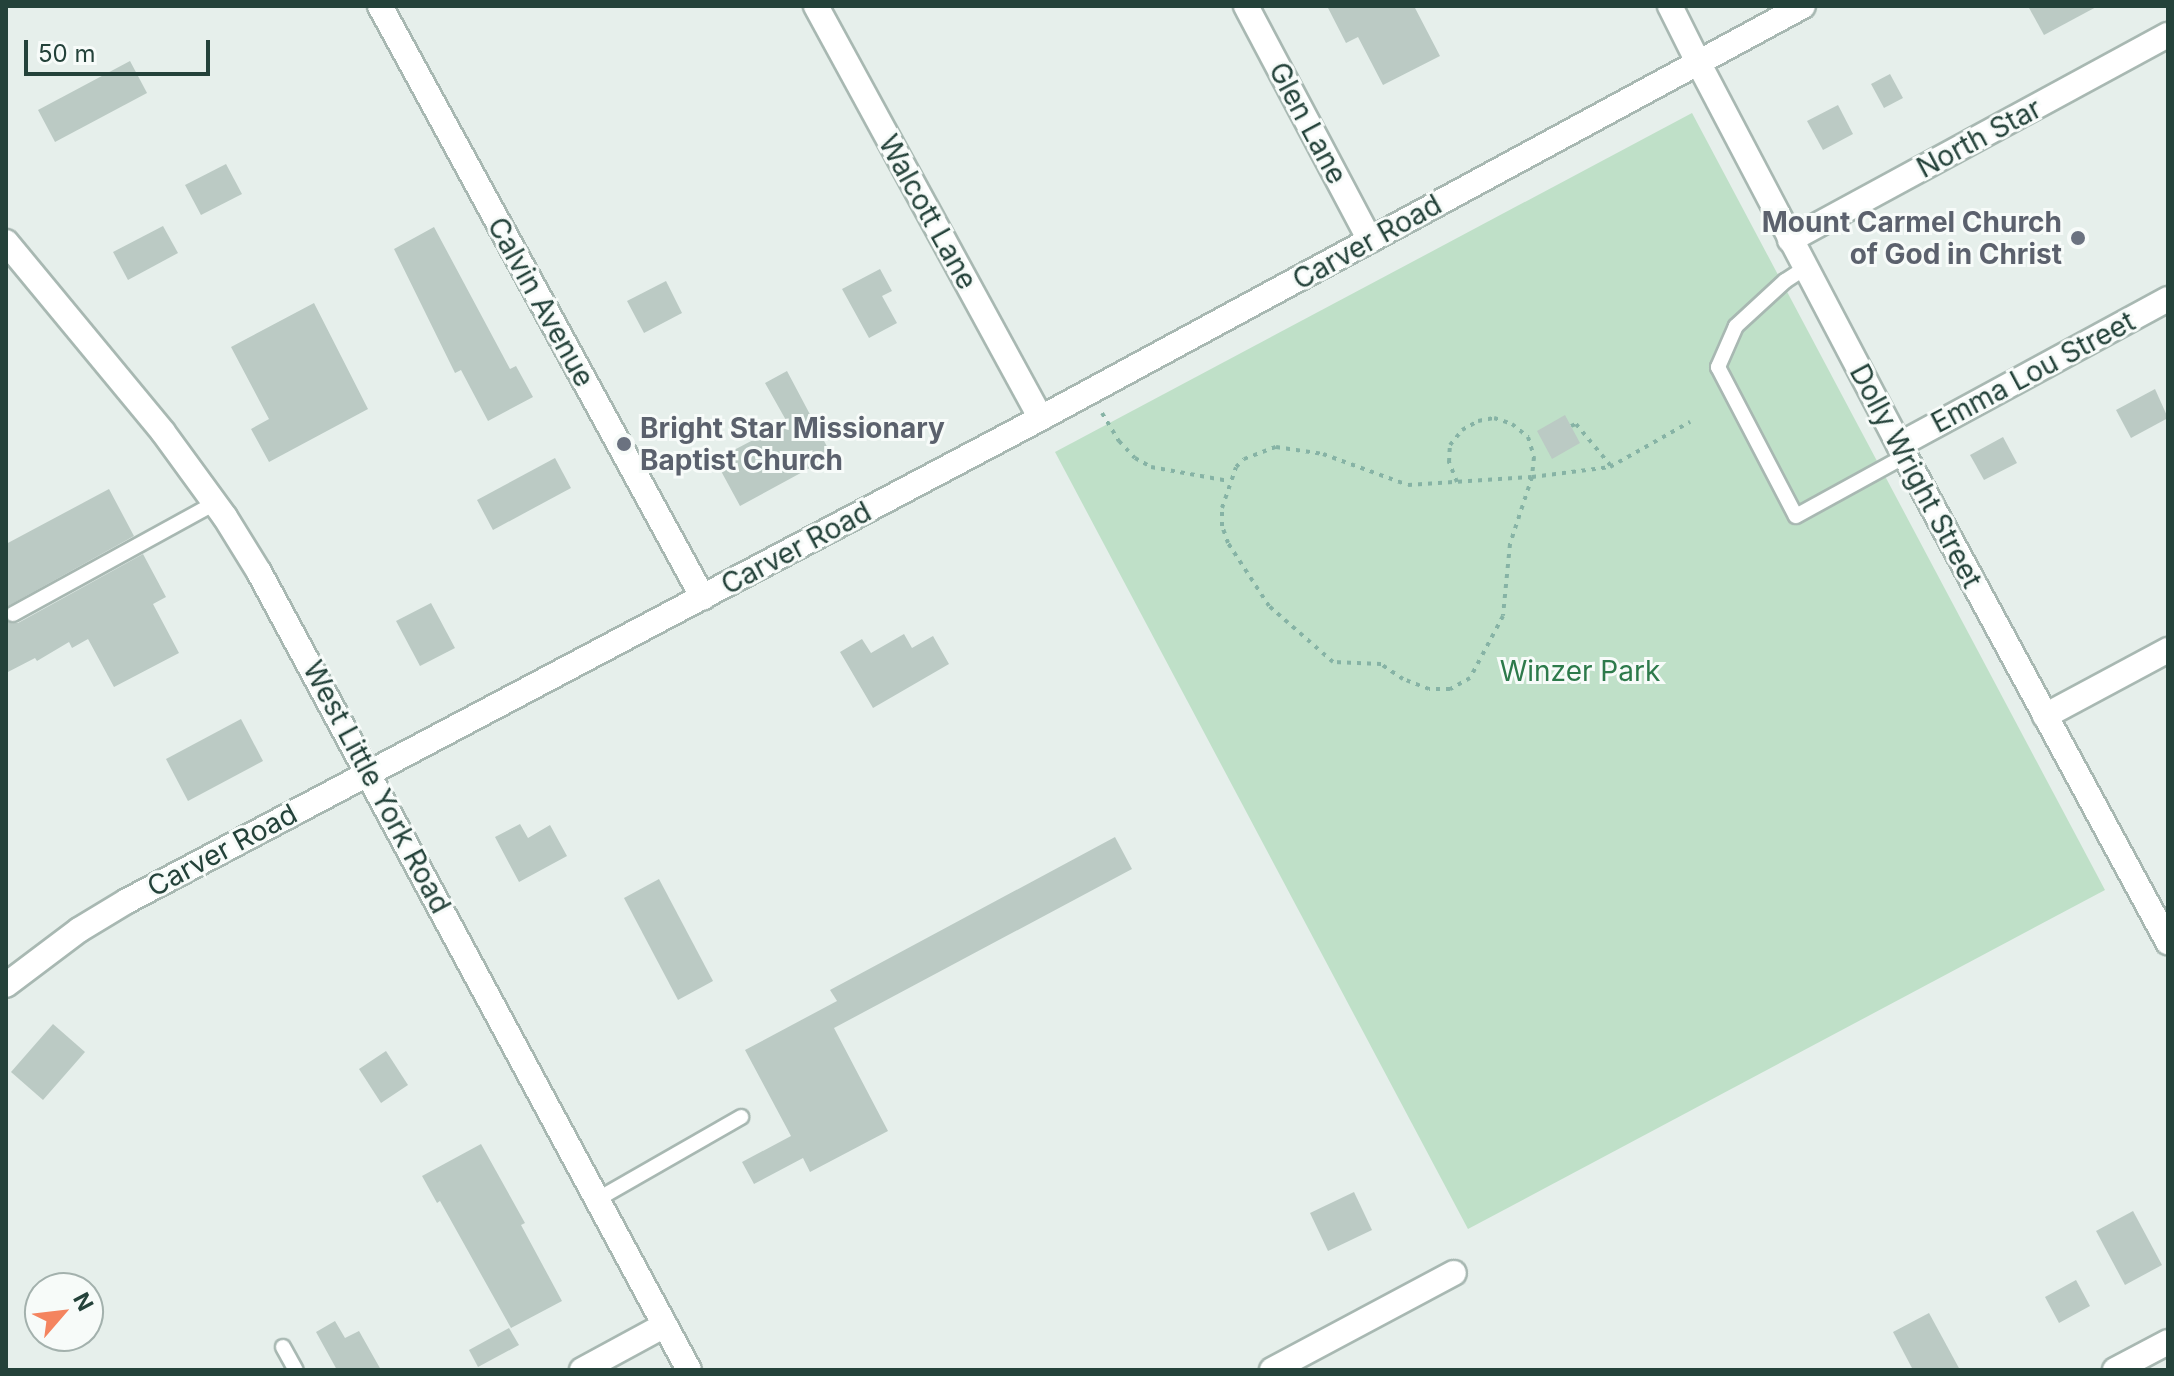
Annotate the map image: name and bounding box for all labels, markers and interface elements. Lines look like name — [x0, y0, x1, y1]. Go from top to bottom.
scale bar — [28, 24, 214, 74]
text: 50 m — [38, 39, 96, 68]
street label: Glen Lane — [1262, 56, 1354, 190]
street label: North Star — [1911, 91, 2047, 185]
street label: Walcott Lane — [872, 129, 984, 295]
street label: Carver Road — [1287, 187, 1447, 297]
place label: Mount Carmel Church of God in Christ — [1762, 205, 2062, 271]
street label: Calvin Avenue — [481, 211, 601, 393]
marker: Mount Carmel Church of God in Christ — [2069, 229, 2087, 247]
street label: Emma Lou Street — [1926, 304, 2140, 440]
street label: Dolly Wright Street — [1843, 358, 1989, 594]
place label: Bright Star Missionary Baptist Church — [640, 411, 945, 477]
marker: Bright Star Missionary Baptist Church — [615, 435, 633, 453]
street label: Carver Road — [715, 495, 877, 601]
park label: Winzer Park — [1500, 654, 1660, 688]
street label: West Little York Road — [296, 655, 458, 919]
street label: Carver Road — [141, 797, 303, 903]
north arrow — [24, 1272, 104, 1352]
text: N — [68, 1288, 99, 1315]

